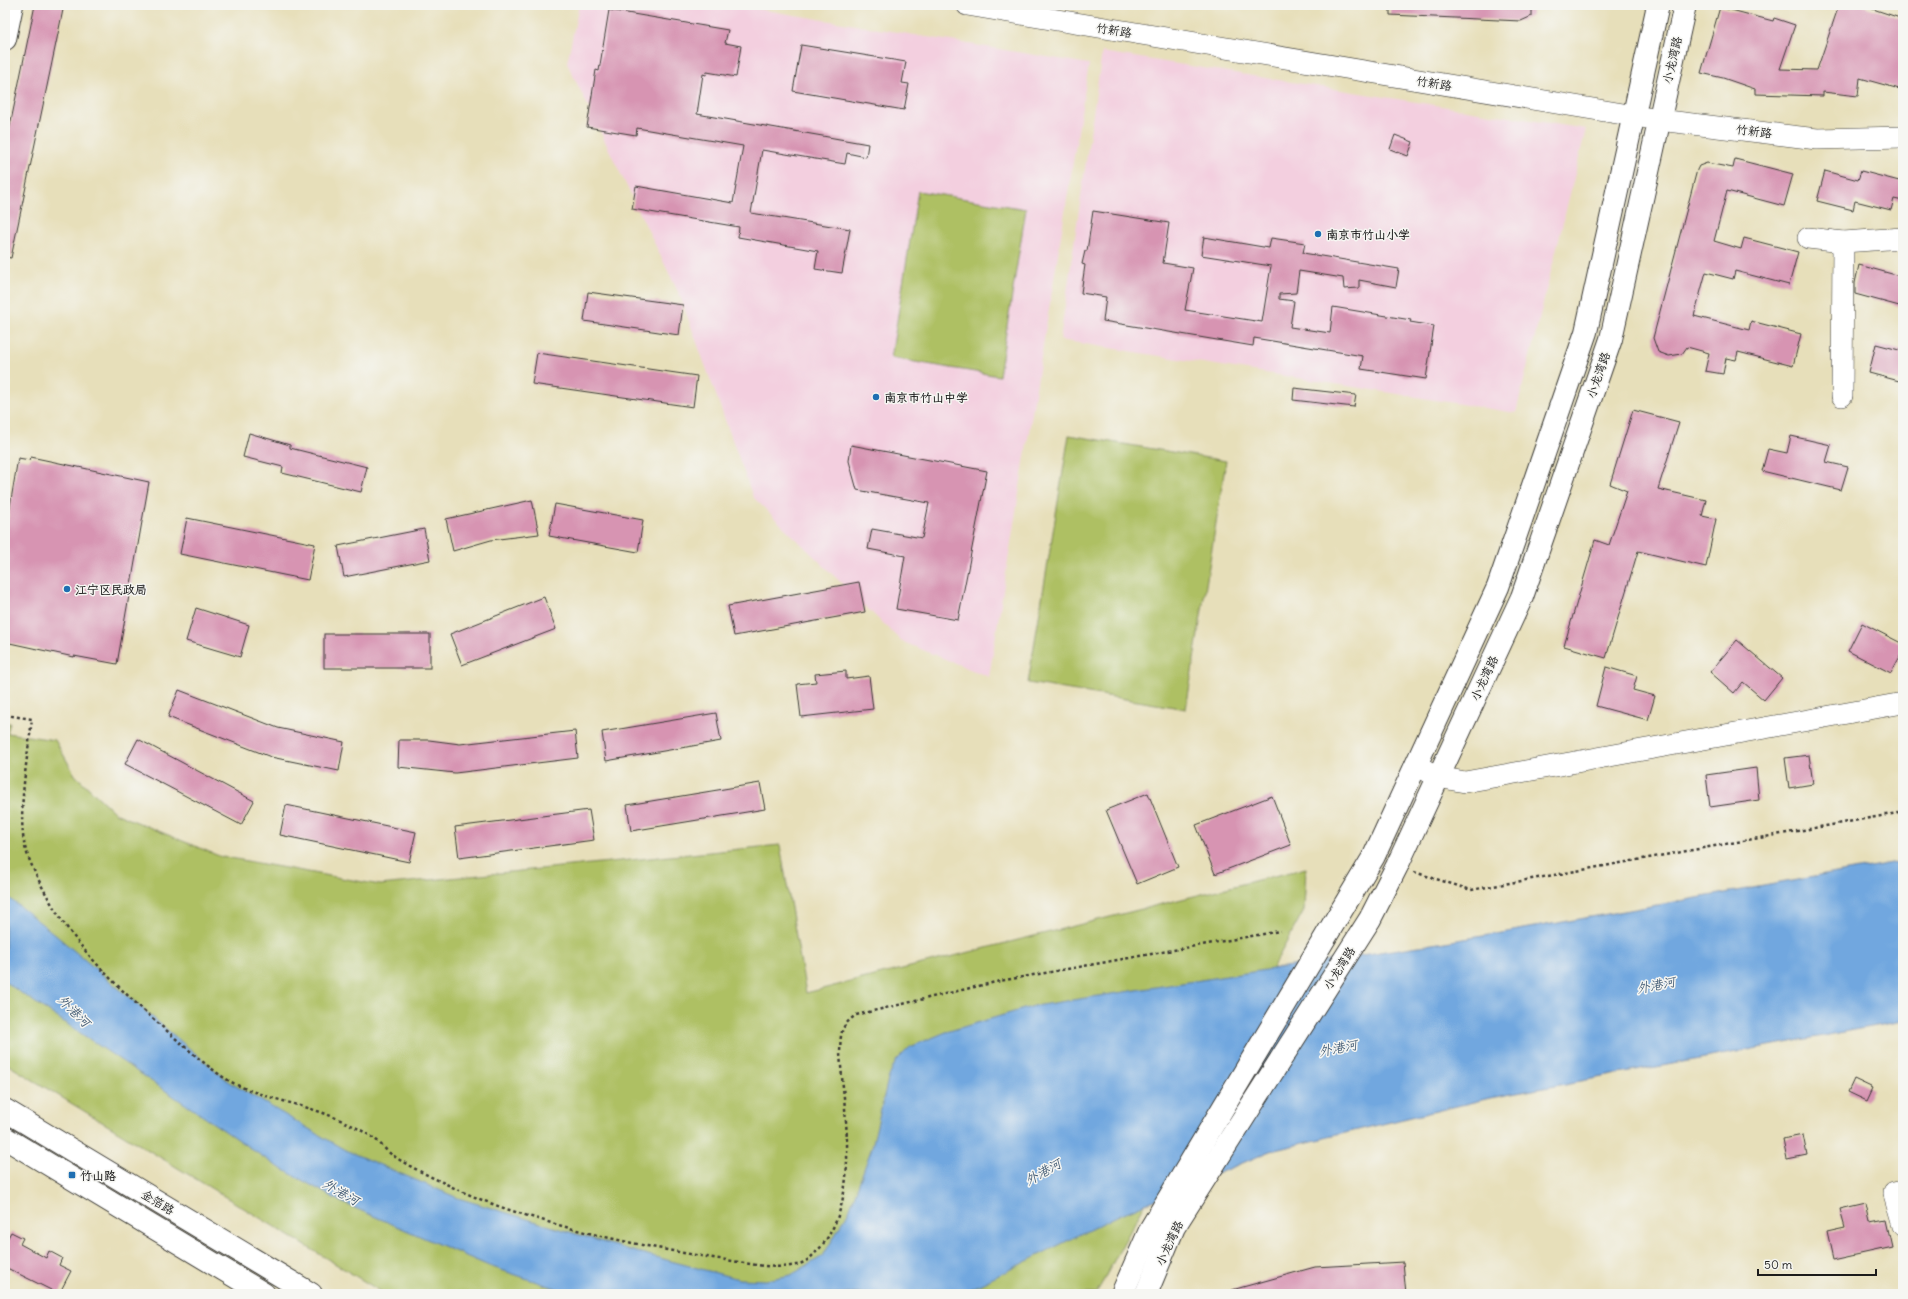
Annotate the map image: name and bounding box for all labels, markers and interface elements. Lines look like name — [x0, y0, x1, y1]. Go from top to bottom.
street label: 竹新路 — [1095, 20, 1133, 40]
street label: 小龙湾路 — [1659, 35, 1685, 85]
street label: 竹新路 — [1415, 73, 1453, 93]
street label: 竹新路 — [1735, 121, 1773, 141]
place label: 南京市竹山小学 — [1326, 227, 1410, 242]
marker: 南京市竹山小学 — [1313, 229, 1323, 239]
street label: 小龙湾路 — [1583, 350, 1613, 400]
place label: 南京市竹山中学 — [884, 390, 968, 405]
marker: 南京市竹山中学 — [871, 392, 881, 402]
place label: 江宁区民政局 — [75, 582, 147, 597]
marker: 江宁区民政局 — [62, 584, 72, 594]
street label: 小龙湾路 — [1467, 653, 1501, 703]
street label: 小龙湾路 — [1320, 944, 1358, 992]
water label: 外港河 — [1635, 973, 1679, 997]
water label: 外港河 — [54, 991, 95, 1032]
water label: 外港河 — [1317, 1036, 1361, 1060]
water label: 外港河 — [1022, 1154, 1066, 1189]
place label: 竹山路 — [80, 1168, 116, 1183]
marker: 竹山路 — [67, 1170, 77, 1180]
water label: 外港河 — [320, 1175, 364, 1210]
street label: 金箔路 — [139, 1186, 177, 1218]
street label: 小龙湾路 — [1152, 1218, 1186, 1268]
scale bar — [1758, 1251, 1876, 1277]
text: 50 m — [1764, 1257, 1793, 1272]

